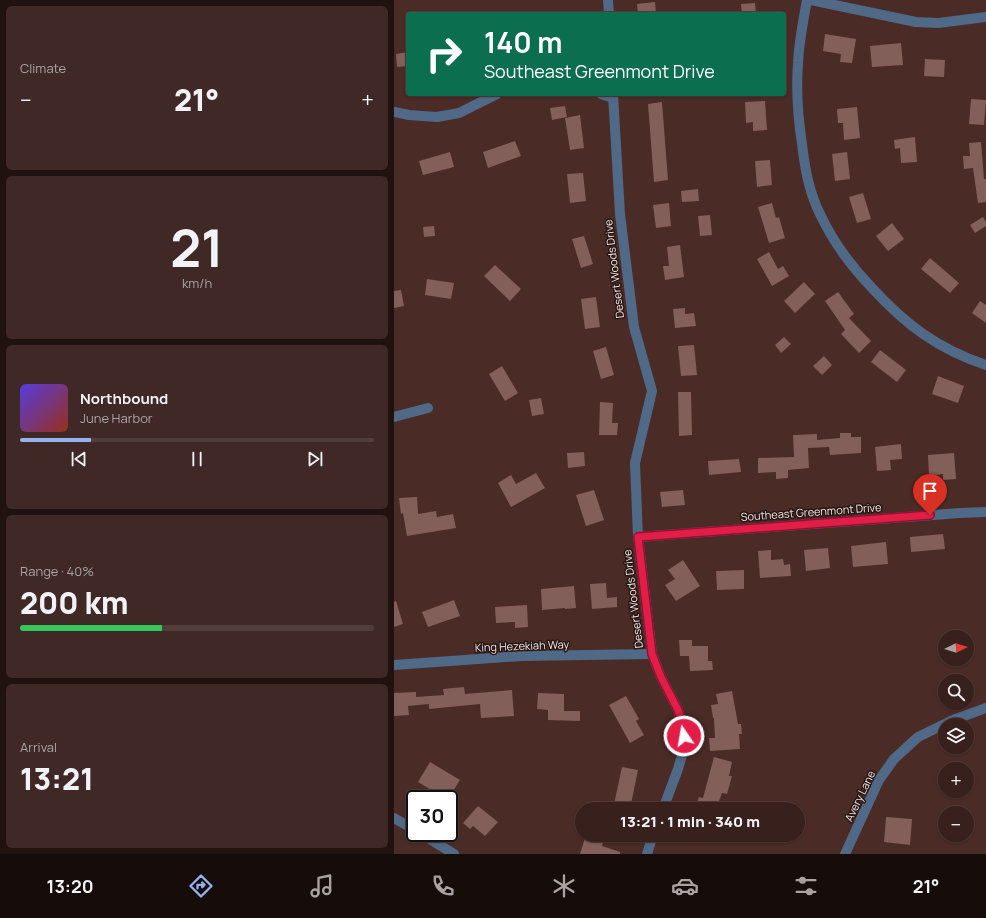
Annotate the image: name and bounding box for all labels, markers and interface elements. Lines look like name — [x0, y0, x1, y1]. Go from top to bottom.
text: 140 m — [484, 23, 563, 61]
icon: right — [418, 28, 470, 80]
text: Climate — [20, 59, 66, 77]
text: Southeast Greenmont Drive — [484, 59, 715, 83]
text: 21° — [174, 79, 219, 120]
text: − — [20, 85, 32, 115]
text: + — [361, 85, 374, 115]
text: 21 — [170, 212, 224, 283]
street label: Desert Woods Drive — [600, 218, 627, 319]
text: km/h — [182, 274, 212, 292]
text: Northbound — [80, 388, 168, 409]
text: June Harbor — [80, 409, 153, 427]
icon: previous — [68, 448, 90, 470]
icon: pause — [186, 448, 208, 470]
icon: next — [304, 448, 326, 470]
pin — [913, 474, 947, 515]
icon: arrive — [919, 480, 941, 502]
street label: Southeast Greenmont Drive — [740, 499, 882, 524]
street label: Desert Woods Drive — [619, 548, 646, 649]
text: Range · 40% — [20, 562, 94, 580]
text: 200 km — [20, 582, 129, 623]
north arrow — [938, 630, 974, 666]
map controls — [938, 630, 974, 842]
street label: King Hezekiah Way — [475, 636, 570, 655]
button: search — [938, 674, 974, 710]
position arrow — [663, 715, 705, 757]
button: layers — [938, 718, 974, 754]
text: Arrival — [20, 738, 57, 756]
text: 13:21 — [20, 758, 94, 799]
button: + — [938, 762, 974, 798]
street label: Avery Lane — [841, 767, 879, 824]
speed limit sign: 30 — [406, 790, 458, 842]
button: − — [938, 806, 974, 842]
text: 13:21 · 1 min · 340 m — [620, 811, 760, 832]
icon: directions — [187, 872, 215, 900]
icon: music — [308, 872, 336, 900]
icon: phone — [429, 872, 457, 900]
icon: climate — [550, 872, 578, 900]
icon: car — [671, 872, 699, 900]
icon: filters — [792, 872, 820, 900]
text: 13:20 — [47, 874, 94, 898]
text: 21° — [913, 874, 939, 898]

